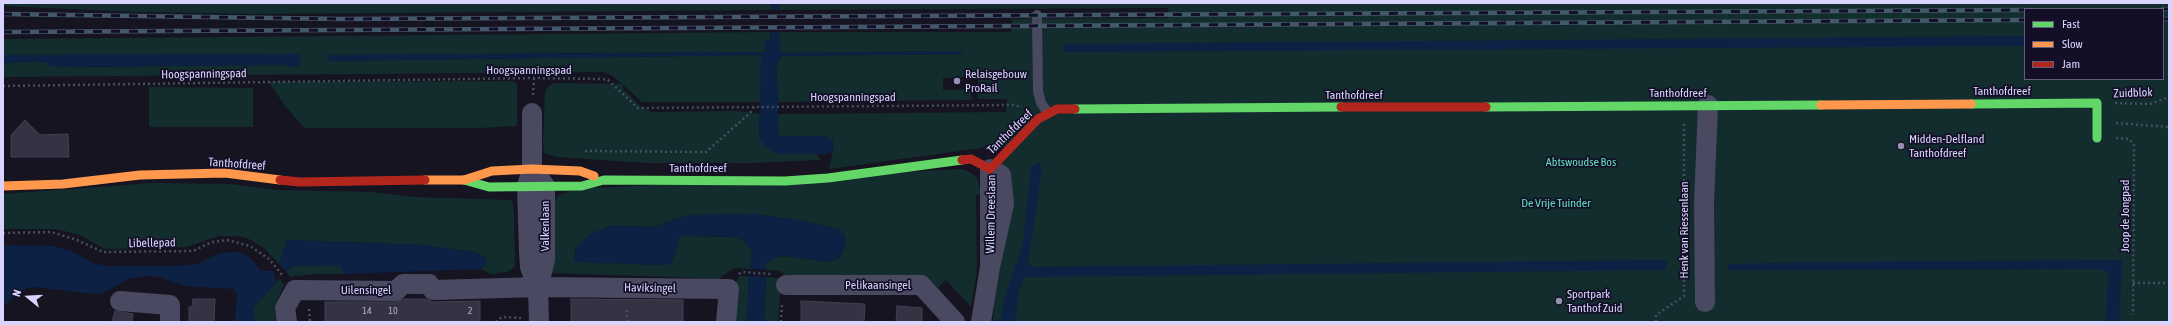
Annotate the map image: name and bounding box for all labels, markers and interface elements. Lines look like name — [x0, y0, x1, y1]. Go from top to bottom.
legend — [2024, 8, 2164, 80]
text: Fast — [2062, 17, 2080, 31]
text: Slow — [2062, 37, 2083, 51]
text: Jam — [2062, 57, 2080, 71]
street label: Hoogspanningspad — [486, 63, 572, 77]
street label: Hoogspanningspad — [161, 66, 247, 82]
place label: Relaisgebouw ProRail — [965, 67, 1027, 95]
marker: Relaisgebouw ProRail — [952, 76, 962, 86]
street label: Tanthofdreef — [1973, 84, 2031, 98]
street label: Zuidblok — [2113, 85, 2153, 101]
street label: Tanthofdreef — [1649, 86, 1707, 100]
street label: Tanthofdreef — [1325, 88, 1383, 102]
street label: Hoogspanningspad — [810, 90, 896, 104]
street label: Tanthofdreef — [984, 107, 1036, 157]
place label: Midden-Delfland Tanthofdreef — [1909, 132, 1984, 160]
marker: Midden-Delfland Tanthofdreef — [1896, 141, 1906, 151]
street label: Tanthofdreef — [208, 155, 266, 173]
park label: Abtswoudse Bos — [1546, 155, 1616, 169]
street label: Tanthofdreef — [669, 161, 727, 175]
street label: Willem Dreeslaan — [983, 174, 999, 254]
street label: Joop de Jongpad — [2118, 180, 2132, 252]
street label: Henk van Riessenlaan — [1677, 181, 1691, 279]
park label: De Vrije Tuinder — [1521, 196, 1591, 210]
street label: Valkenlaan — [538, 201, 552, 251]
street label: Libellepad — [128, 235, 176, 251]
north arrow — [8, 277, 48, 317]
street label: Pelikaansingel — [845, 278, 911, 292]
street label: Haviksingel — [624, 280, 676, 296]
street label: Uilensingel — [341, 283, 391, 297]
place label: Sportpark Tanthof Zuid — [1567, 287, 1622, 315]
text: N — [10, 288, 23, 298]
marker: Sportpark Tanthof Zuid — [1554, 296, 1564, 306]
house number: 14 — [362, 305, 372, 317]
house number: 10 — [388, 305, 398, 317]
house number: 2 — [468, 305, 472, 317]

